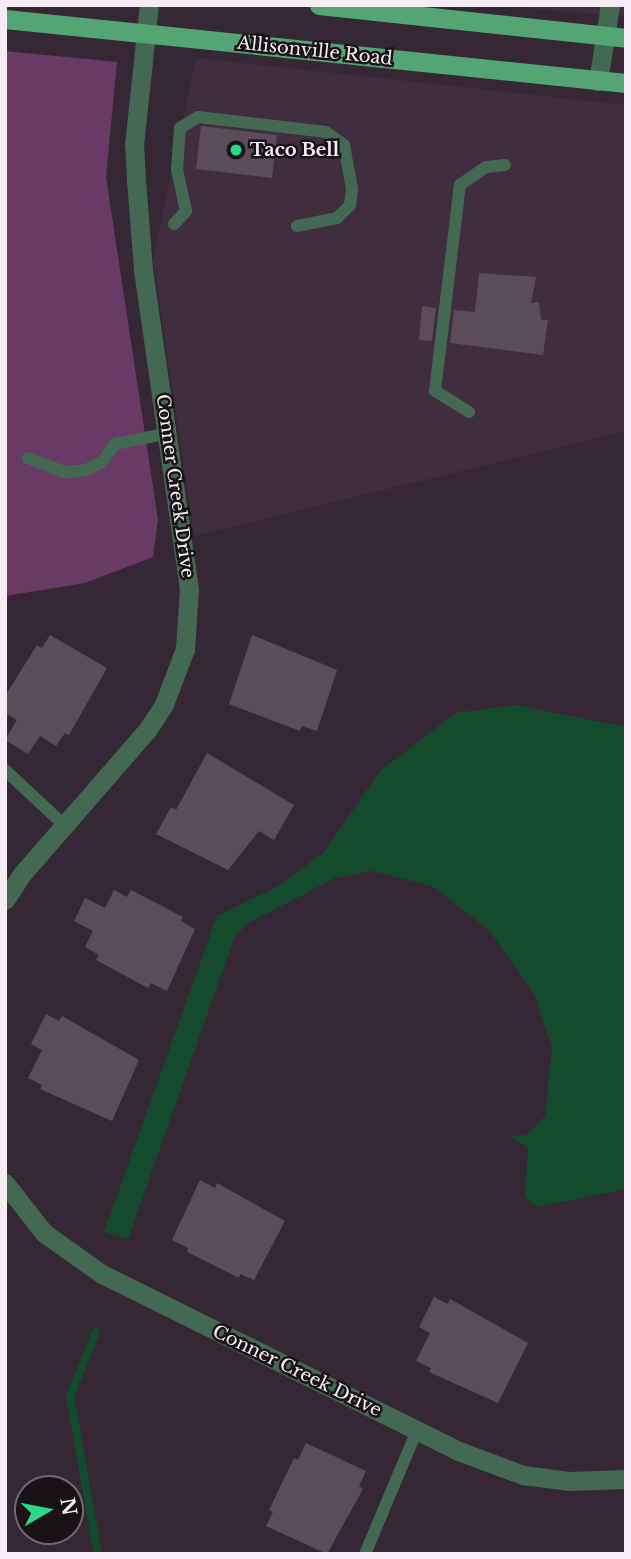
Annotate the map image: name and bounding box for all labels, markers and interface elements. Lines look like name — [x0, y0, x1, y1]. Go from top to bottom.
street label: Allisonville Road — [236, 32, 394, 70]
place label: Taco Bell — [250, 139, 339, 161]
marker: Taco Bell — [228, 142, 244, 158]
street label: Conner Creek Drive — [151, 392, 199, 580]
street label: Conner Creek Drive — [209, 1320, 385, 1422]
north arrow — [14, 1475, 84, 1545]
text: N — [55, 1496, 81, 1517]

